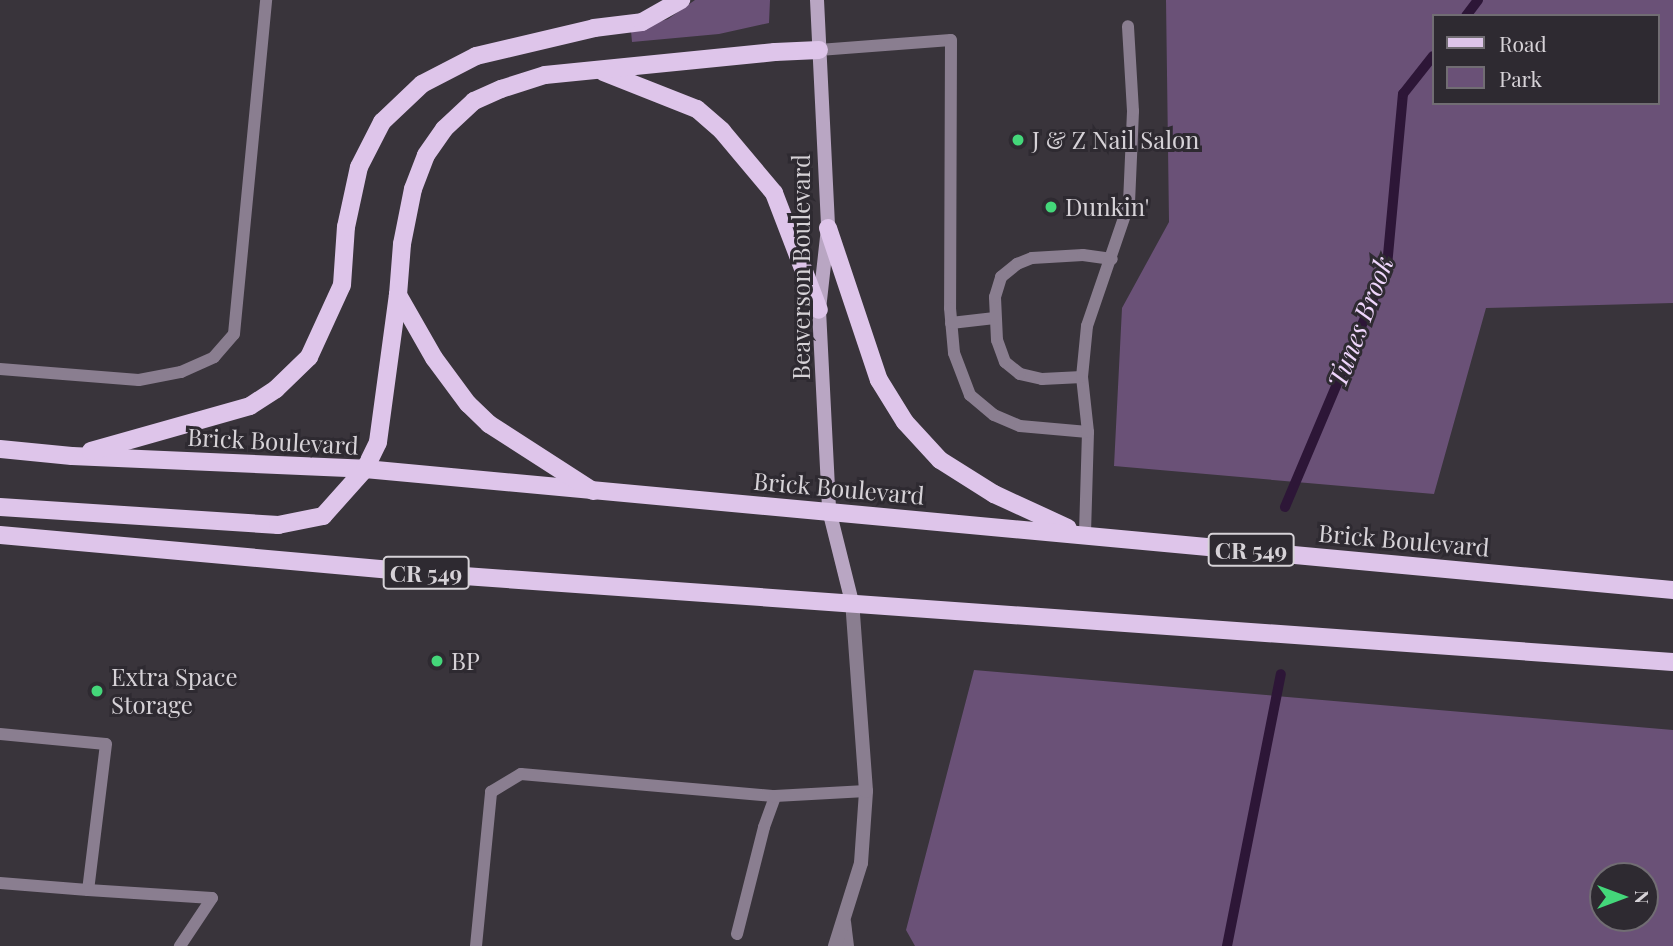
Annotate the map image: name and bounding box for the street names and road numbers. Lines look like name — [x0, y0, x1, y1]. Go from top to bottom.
street label: Beaverson Boulevard — [787, 154, 815, 380]
street label: Brick Boulevard — [186, 422, 360, 460]
street label: Brick Boulevard — [752, 466, 926, 510]
street label: Brick Boulevard — [1317, 518, 1491, 562]
road number: CR 549 — [1207, 530, 1295, 570]
road number: CR 549 — [382, 554, 470, 593]

